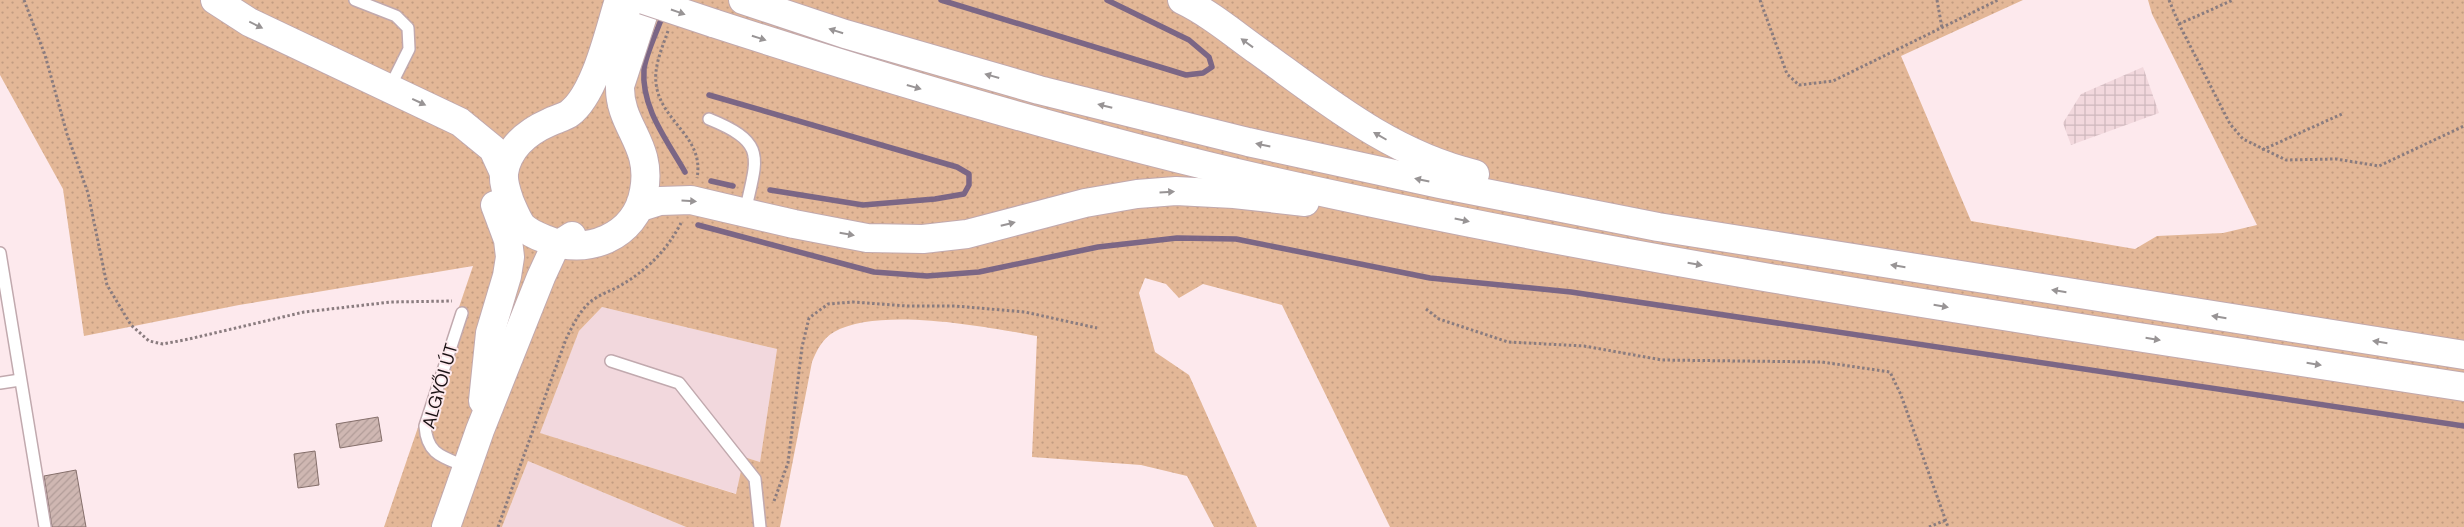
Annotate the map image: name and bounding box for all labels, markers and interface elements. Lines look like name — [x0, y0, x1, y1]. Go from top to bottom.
one-way arrow — [671, 8, 686, 16]
one-way arrow — [249, 22, 263, 30]
one-way arrow — [829, 26, 844, 34]
one-way arrow — [752, 35, 767, 43]
one-way arrow — [1240, 38, 1254, 48]
one-way arrow — [985, 72, 1000, 80]
one-way arrow — [907, 83, 922, 91]
one-way arrow — [412, 98, 426, 106]
one-way arrow — [1098, 102, 1113, 110]
one-way arrow — [1373, 132, 1387, 140]
one-way arrow — [1255, 141, 1270, 149]
one-way arrow — [1414, 176, 1429, 184]
one-way arrow — [1159, 187, 1175, 195]
one-way arrow — [681, 198, 697, 206]
one-way arrow — [1454, 217, 1470, 225]
one-way arrow — [1001, 220, 1016, 228]
one-way arrow — [840, 231, 856, 239]
one-way arrow — [1687, 261, 1703, 269]
one-way arrow — [1890, 261, 1906, 269]
one-way arrow — [2051, 287, 2067, 295]
one-way arrow — [1934, 302, 1950, 310]
one-way arrow — [2211, 312, 2227, 320]
one-way arrow — [2146, 335, 2162, 343]
one-way arrow — [2372, 338, 2388, 346]
street label: ALGYŐI ÚT — [416, 341, 464, 431]
one-way arrow — [2306, 360, 2322, 368]

